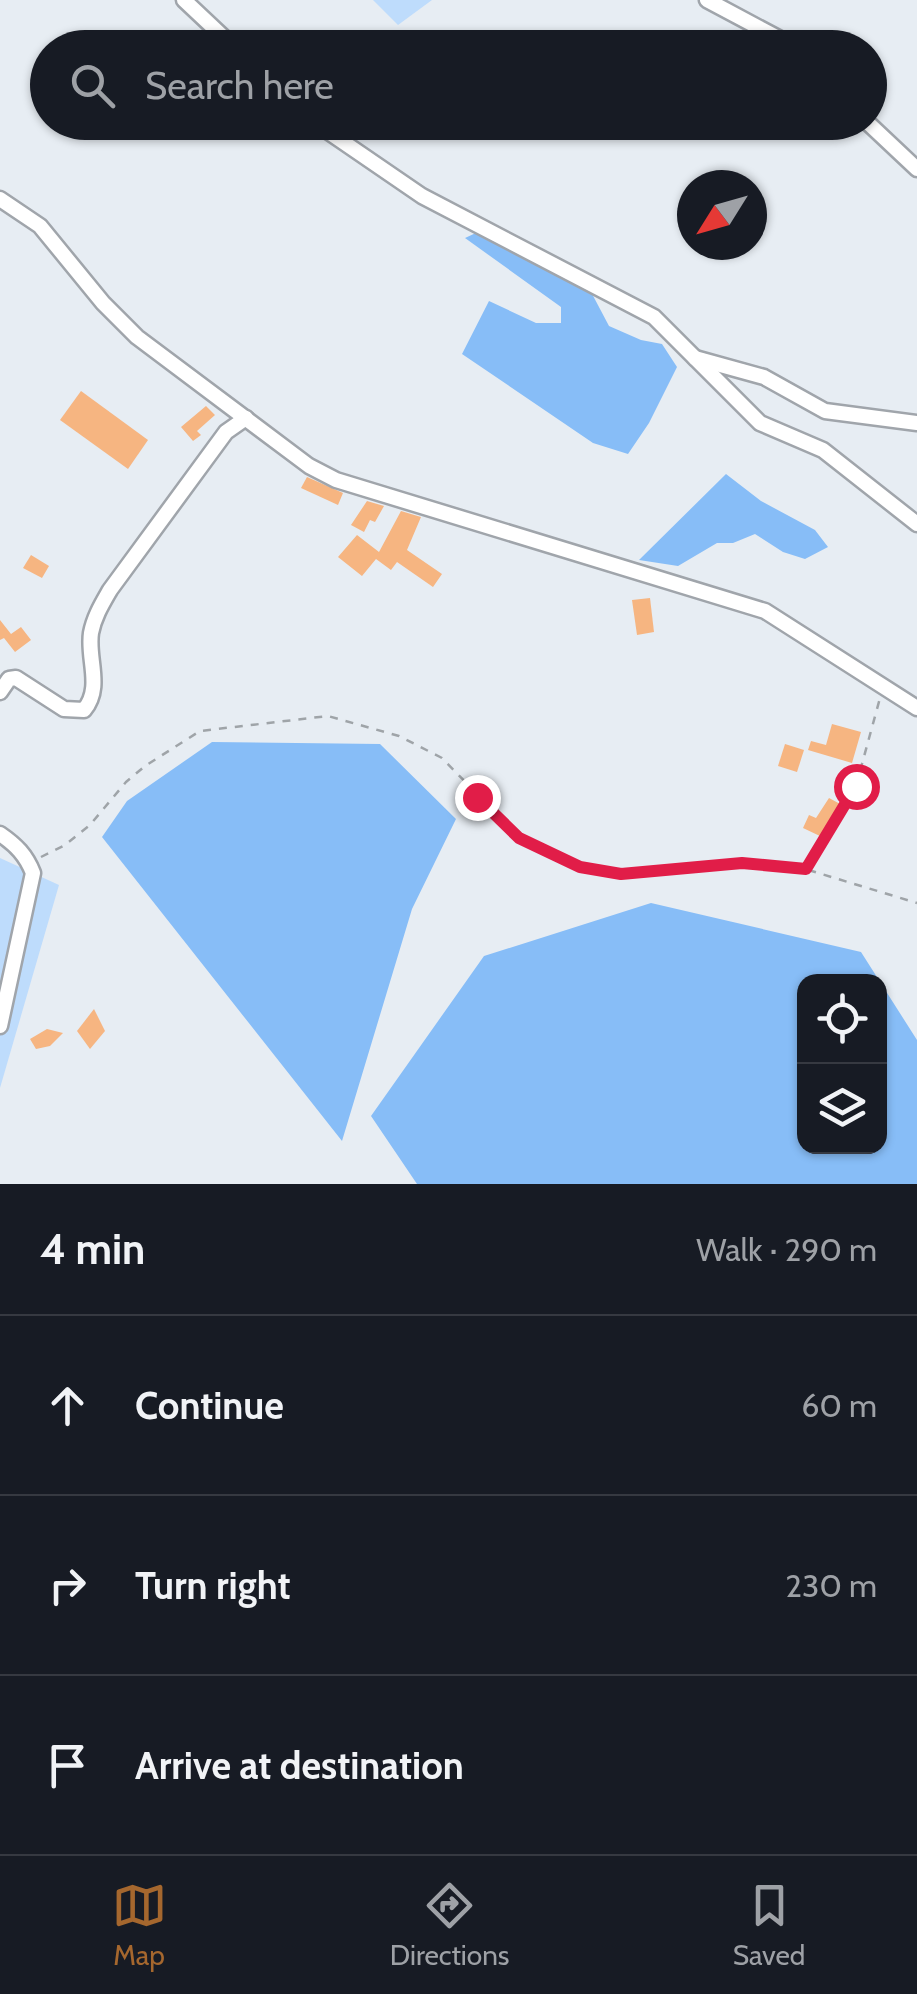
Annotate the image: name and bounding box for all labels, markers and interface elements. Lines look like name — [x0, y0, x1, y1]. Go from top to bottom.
search box — [30, 30, 887, 140]
icon: search — [65, 58, 120, 113]
text: Search here — [145, 62, 334, 109]
north arrow — [677, 170, 767, 260]
route start — [834, 764, 880, 810]
route end — [455, 775, 501, 821]
map controls — [797, 974, 887, 1154]
button: locate — [797, 974, 887, 1064]
button: layers — [797, 1064, 887, 1154]
text: 4 min — [40, 1223, 145, 1275]
text: Walk · 290 m — [696, 1230, 877, 1269]
icon: ahead — [40, 1378, 95, 1433]
text: Continue — [135, 1382, 284, 1429]
text: 60 m — [801, 1386, 877, 1425]
icon: right — [40, 1558, 95, 1613]
text: Turn right — [135, 1562, 291, 1609]
text: 230 m — [785, 1566, 877, 1605]
icon: arrive — [40, 1738, 95, 1793]
text: Arrive at destination — [135, 1742, 464, 1789]
tab: Map — [112, 1878, 167, 1972]
tab: Directions — [390, 1878, 509, 1972]
tab: Saved — [733, 1878, 805, 1972]

